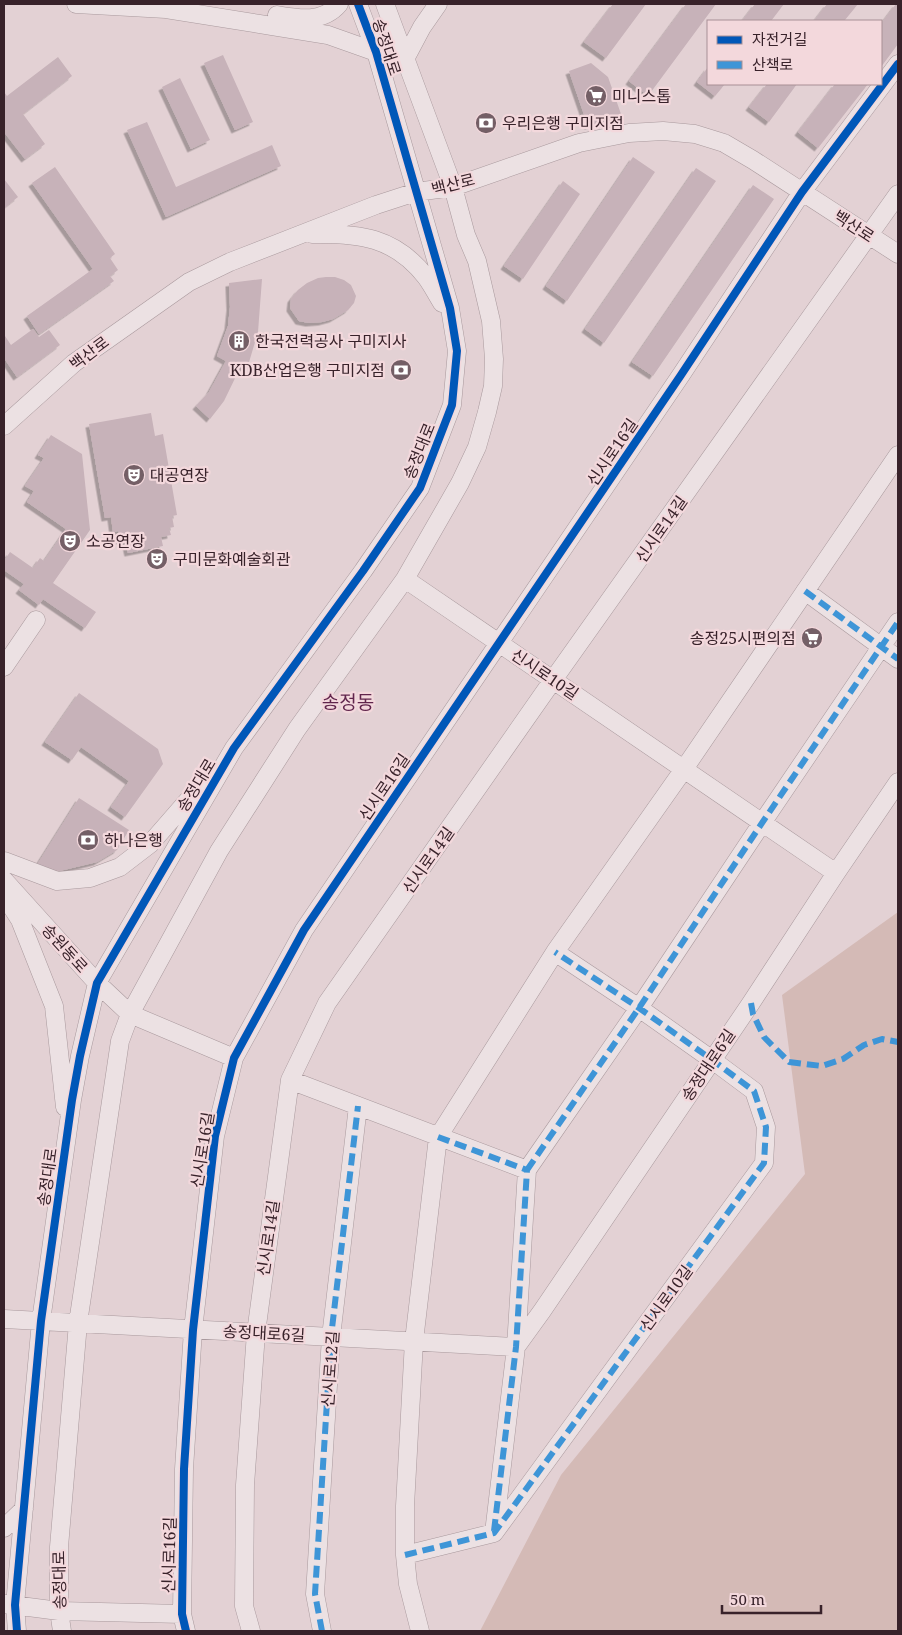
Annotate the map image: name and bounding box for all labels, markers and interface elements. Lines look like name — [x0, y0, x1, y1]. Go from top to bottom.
street label: 송정대로 — [367, 16, 407, 79]
legend — [707, 20, 882, 85]
text: 자전거길 — [752, 29, 807, 49]
text: 산책로 — [752, 54, 793, 74]
supermarket icon: 미니스톱 — [584, 84, 608, 108]
place label: 미니스톱 — [612, 85, 671, 107]
bank icon: 우리은행 구미지점 — [474, 111, 498, 135]
place label: 우리은행 구미지점 — [502, 112, 624, 134]
street label: 백산로 — [429, 168, 477, 200]
street label: 백산로 — [829, 205, 879, 247]
building icon: 한국전력공사 구미지사 — [227, 329, 251, 353]
place label: 한국전력공사 구미지사 — [255, 330, 407, 352]
street label: 백산로 — [65, 331, 113, 375]
bank icon: KDB산업은행 구미지점 — [389, 358, 413, 382]
place label: KDB산업은행 구미지점 — [230, 359, 385, 381]
street label: 신시로16길 — [581, 414, 643, 490]
street label: 송정대로 — [398, 419, 440, 482]
theatre icon: 대공연장 — [122, 463, 146, 487]
place label: 대공연장 — [150, 464, 209, 486]
street label: 신시로14길 — [630, 491, 692, 567]
theatre icon: 소공연장 — [58, 529, 82, 553]
place label: 소공연장 — [86, 530, 145, 552]
theatre icon: 구미문화예술회관 — [145, 547, 169, 571]
place label: 구미문화예술회관 — [173, 548, 291, 570]
supermarket icon: 송정25시편의점 — [800, 626, 824, 650]
place label: 송정25시편의점 — [690, 627, 796, 649]
street label: 신시로10길 — [507, 643, 583, 705]
district label: 송정동 — [322, 689, 374, 715]
street label: 신시로16길 — [353, 749, 415, 825]
street label: 송정대로 — [171, 754, 221, 816]
street label: 신시로14길 — [397, 822, 459, 898]
bank icon: 하나은행 — [76, 828, 100, 852]
place label: 하나은행 — [104, 829, 163, 851]
street label: 송원동로 — [37, 919, 93, 977]
street label: 송정대로6길 — [676, 1025, 740, 1105]
street label: 신시로16길 — [185, 1110, 219, 1190]
street label: 송정대로 — [32, 1146, 62, 1208]
street label: 신시로14길 — [252, 1198, 284, 1278]
street label: 신시로10길 — [635, 1260, 697, 1336]
street label: 송정대로6길 — [222, 1320, 306, 1346]
street label: 신시로12길 — [316, 1330, 344, 1408]
street label: 신시로16길 — [157, 1516, 181, 1594]
street label: 송정대로 — [47, 1550, 71, 1610]
scale bar — [722, 1582, 821, 1614]
text: 50 m — [730, 1589, 765, 1609]

